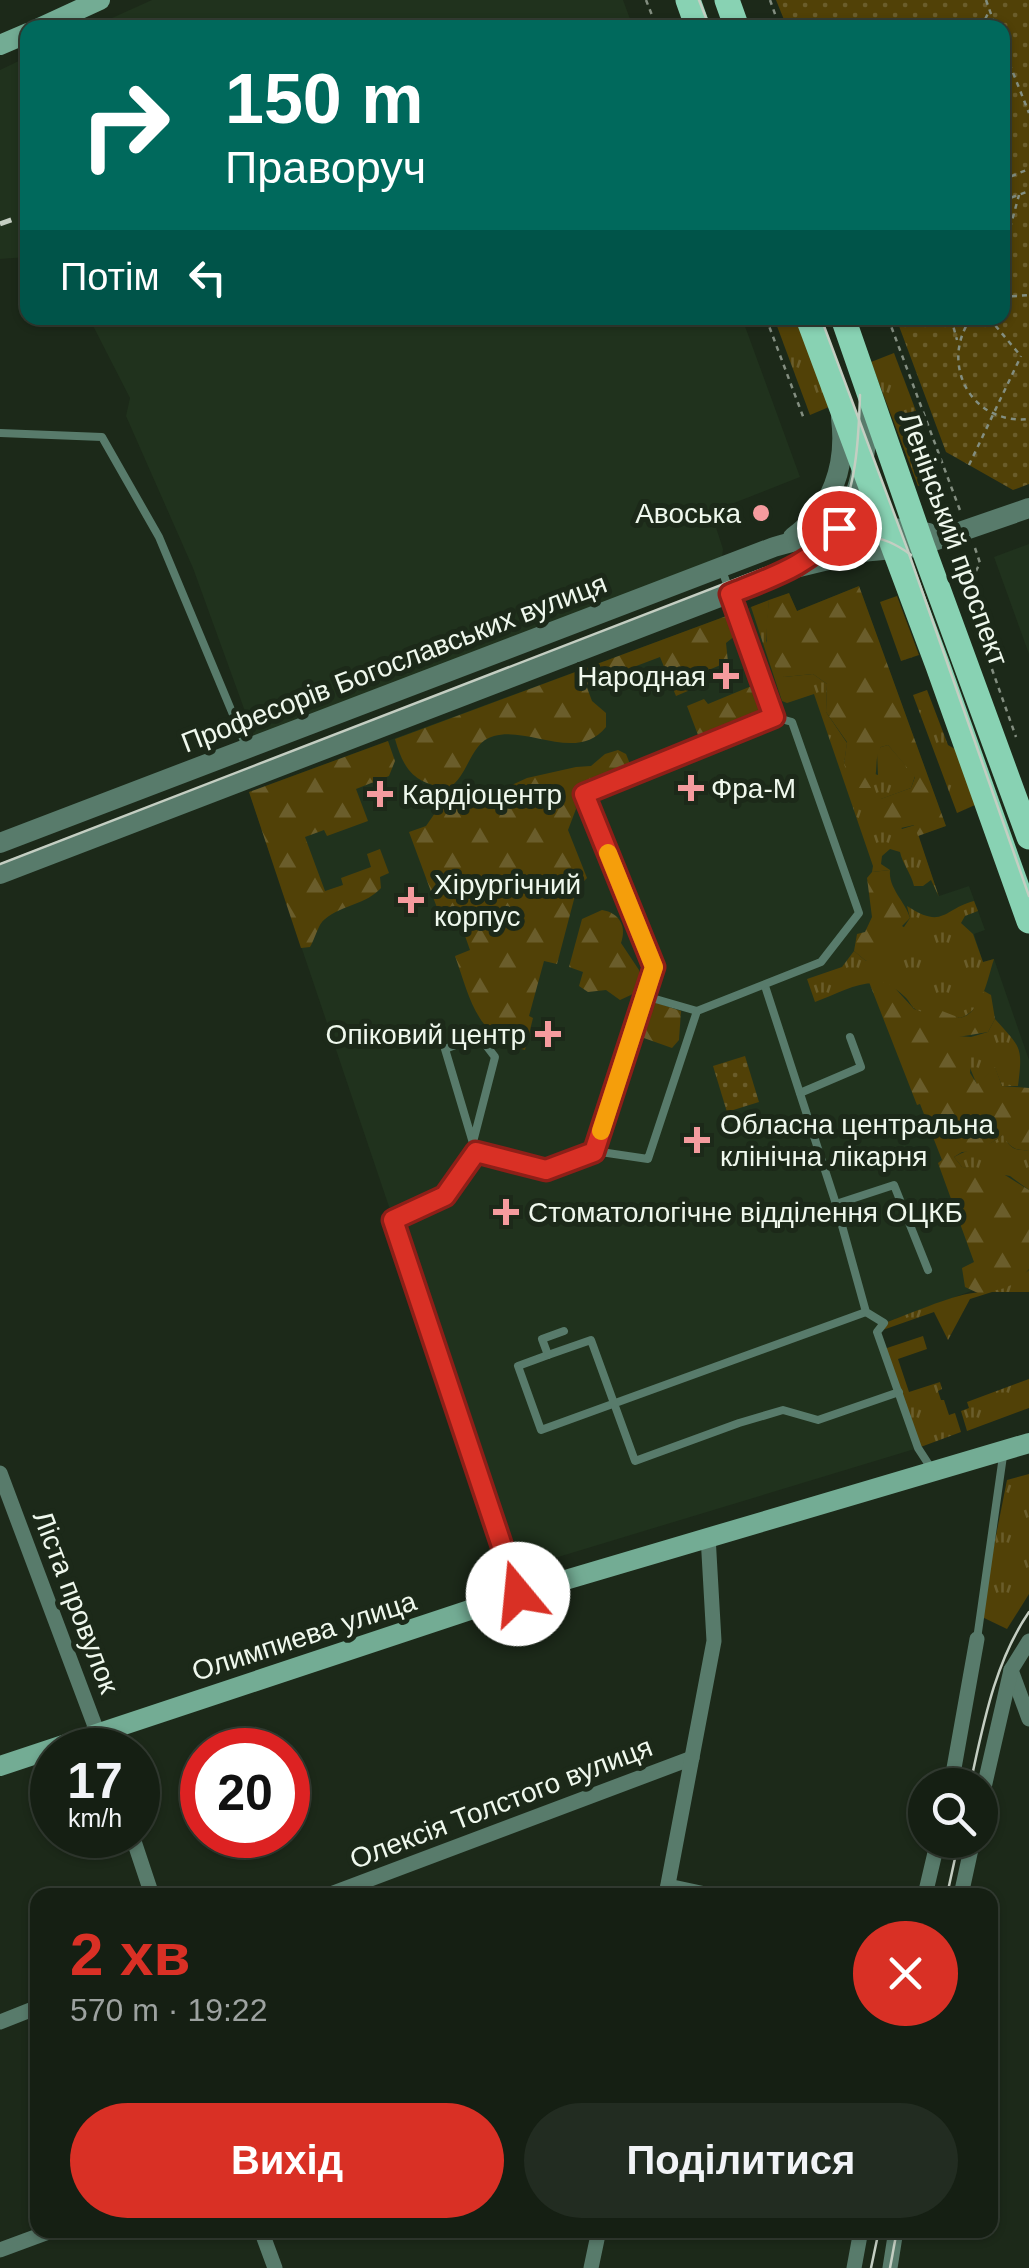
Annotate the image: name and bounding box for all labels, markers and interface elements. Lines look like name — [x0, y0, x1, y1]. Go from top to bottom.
icon: right — [60, 60, 190, 190]
text: 150 m — [225, 60, 423, 138]
text: Праворуч — [225, 142, 426, 193]
icon: left — [180, 250, 235, 305]
text: Потім — [60, 256, 160, 298]
street label: Ленінський проспект — [894, 408, 1014, 670]
pin — [797, 486, 882, 571]
place label: Авоська — [635, 498, 741, 529]
icon: arrive — [812, 501, 867, 556]
marker: Авоська — [750, 502, 772, 524]
street label: Професорів Богославських вулиця — [177, 567, 611, 759]
place label: Народная — [577, 661, 706, 692]
marker: Народная — [715, 665, 737, 687]
place label: Фра-М — [711, 773, 796, 804]
marker: Фра-М — [680, 777, 702, 799]
place label: Кардіоцентр — [402, 779, 562, 810]
marker: Кардіоцентр — [367, 781, 393, 807]
place label: Хірургічний корпус — [434, 869, 581, 932]
marker: Хірургічний корпус — [398, 887, 424, 913]
place label: Опіковий центр — [326, 1019, 526, 1050]
marker: Опіковий центр — [535, 1021, 561, 1047]
place label: Обласна центральна клінічна лікарня — [720, 1109, 994, 1172]
marker: Обласна центральна клінічна лікарня — [684, 1127, 710, 1153]
place label: Стоматологічне відділення ОЦКБ — [528, 1197, 963, 1228]
marker: Стоматологічне відділення ОЦКБ — [493, 1199, 519, 1225]
street label: Ліста провулок — [27, 1506, 125, 1698]
position arrow — [466, 1542, 570, 1646]
street label: Олимпиева улица — [188, 1585, 420, 1687]
speed limit sign: 20 — [180, 1728, 310, 1858]
street label: Олексія Толстого вулиця — [346, 1731, 656, 1875]
text: 17 — [67, 1753, 123, 1809]
map controls — [908, 1768, 998, 1858]
button: search — [908, 1768, 998, 1858]
text: km/h — [68, 1804, 122, 1832]
text: 2 хв — [70, 1921, 190, 1988]
button: close — [853, 1921, 958, 2026]
text: 570 m · 19:22 — [70, 1992, 267, 2028]
button: Вихід — [70, 2103, 504, 2218]
button: Поділитися — [524, 2103, 958, 2218]

